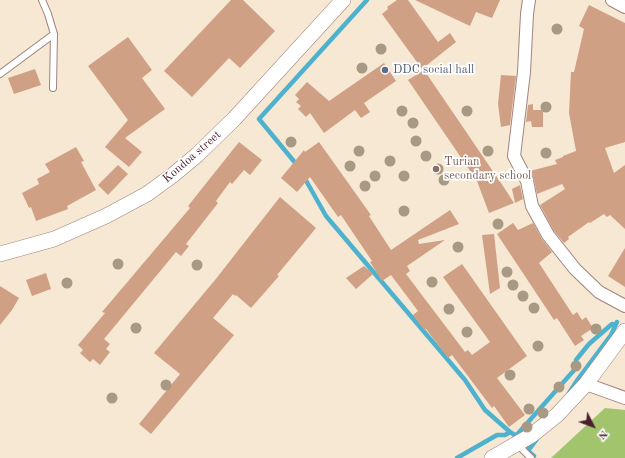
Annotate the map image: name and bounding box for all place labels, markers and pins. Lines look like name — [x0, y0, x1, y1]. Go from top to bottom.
place label: DDC social hall — [393, 63, 474, 77]
marker: DDC social hall — [380, 65, 390, 75]
place label: Turian secondary school — [444, 155, 531, 183]
marker: Turian secondary school — [431, 164, 441, 174]

